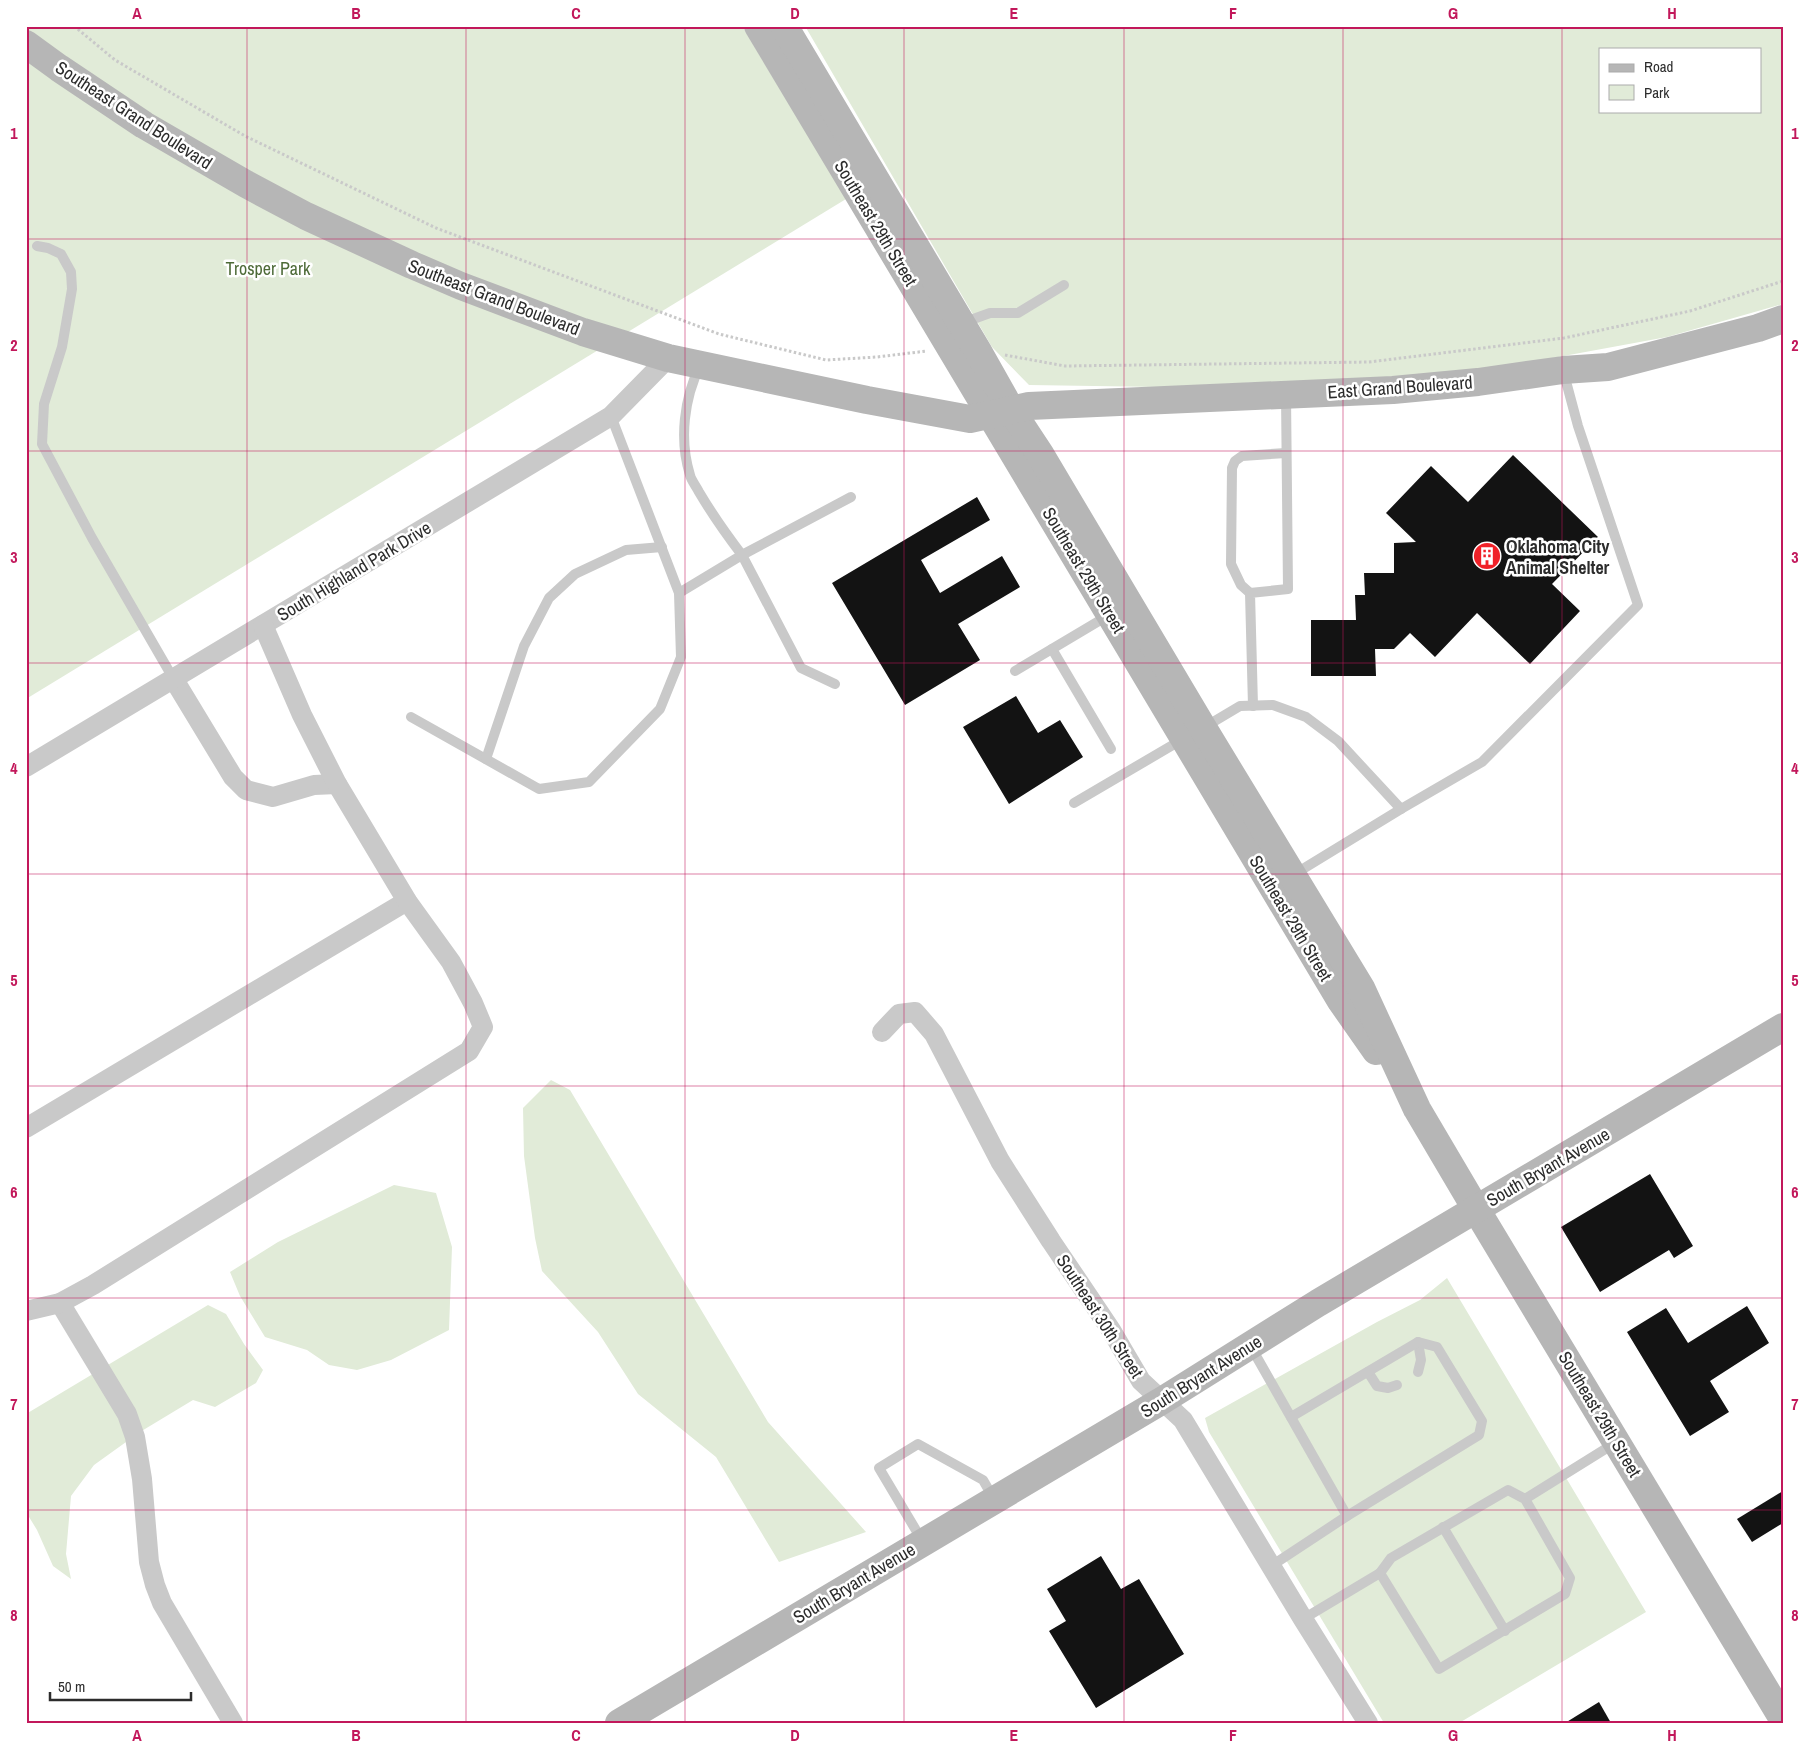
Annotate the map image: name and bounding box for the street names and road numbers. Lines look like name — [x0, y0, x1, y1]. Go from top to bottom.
street label: Southeast Grand Boulevard — [51, 55, 217, 175]
street label: Southeast 29th Street — [829, 155, 923, 291]
street label: Southeast Grand Boulevard — [404, 253, 584, 341]
street label: East Grand Boulevard — [1327, 369, 1473, 405]
street label: Southeast 29th Street — [1037, 502, 1131, 638]
street label: South Highland Park Drive — [272, 515, 436, 627]
street label: Southeast 29th Street — [1244, 850, 1338, 986]
street label: South Bryant Avenue — [1482, 1122, 1614, 1212]
street label: Southeast 30th Street — [1051, 1249, 1149, 1383]
street label: South Bryant Avenue — [1136, 1329, 1266, 1423]
street label: Southeast 29th Street — [1553, 1346, 1647, 1482]
street label: South Bryant Avenue — [788, 1537, 920, 1629]

